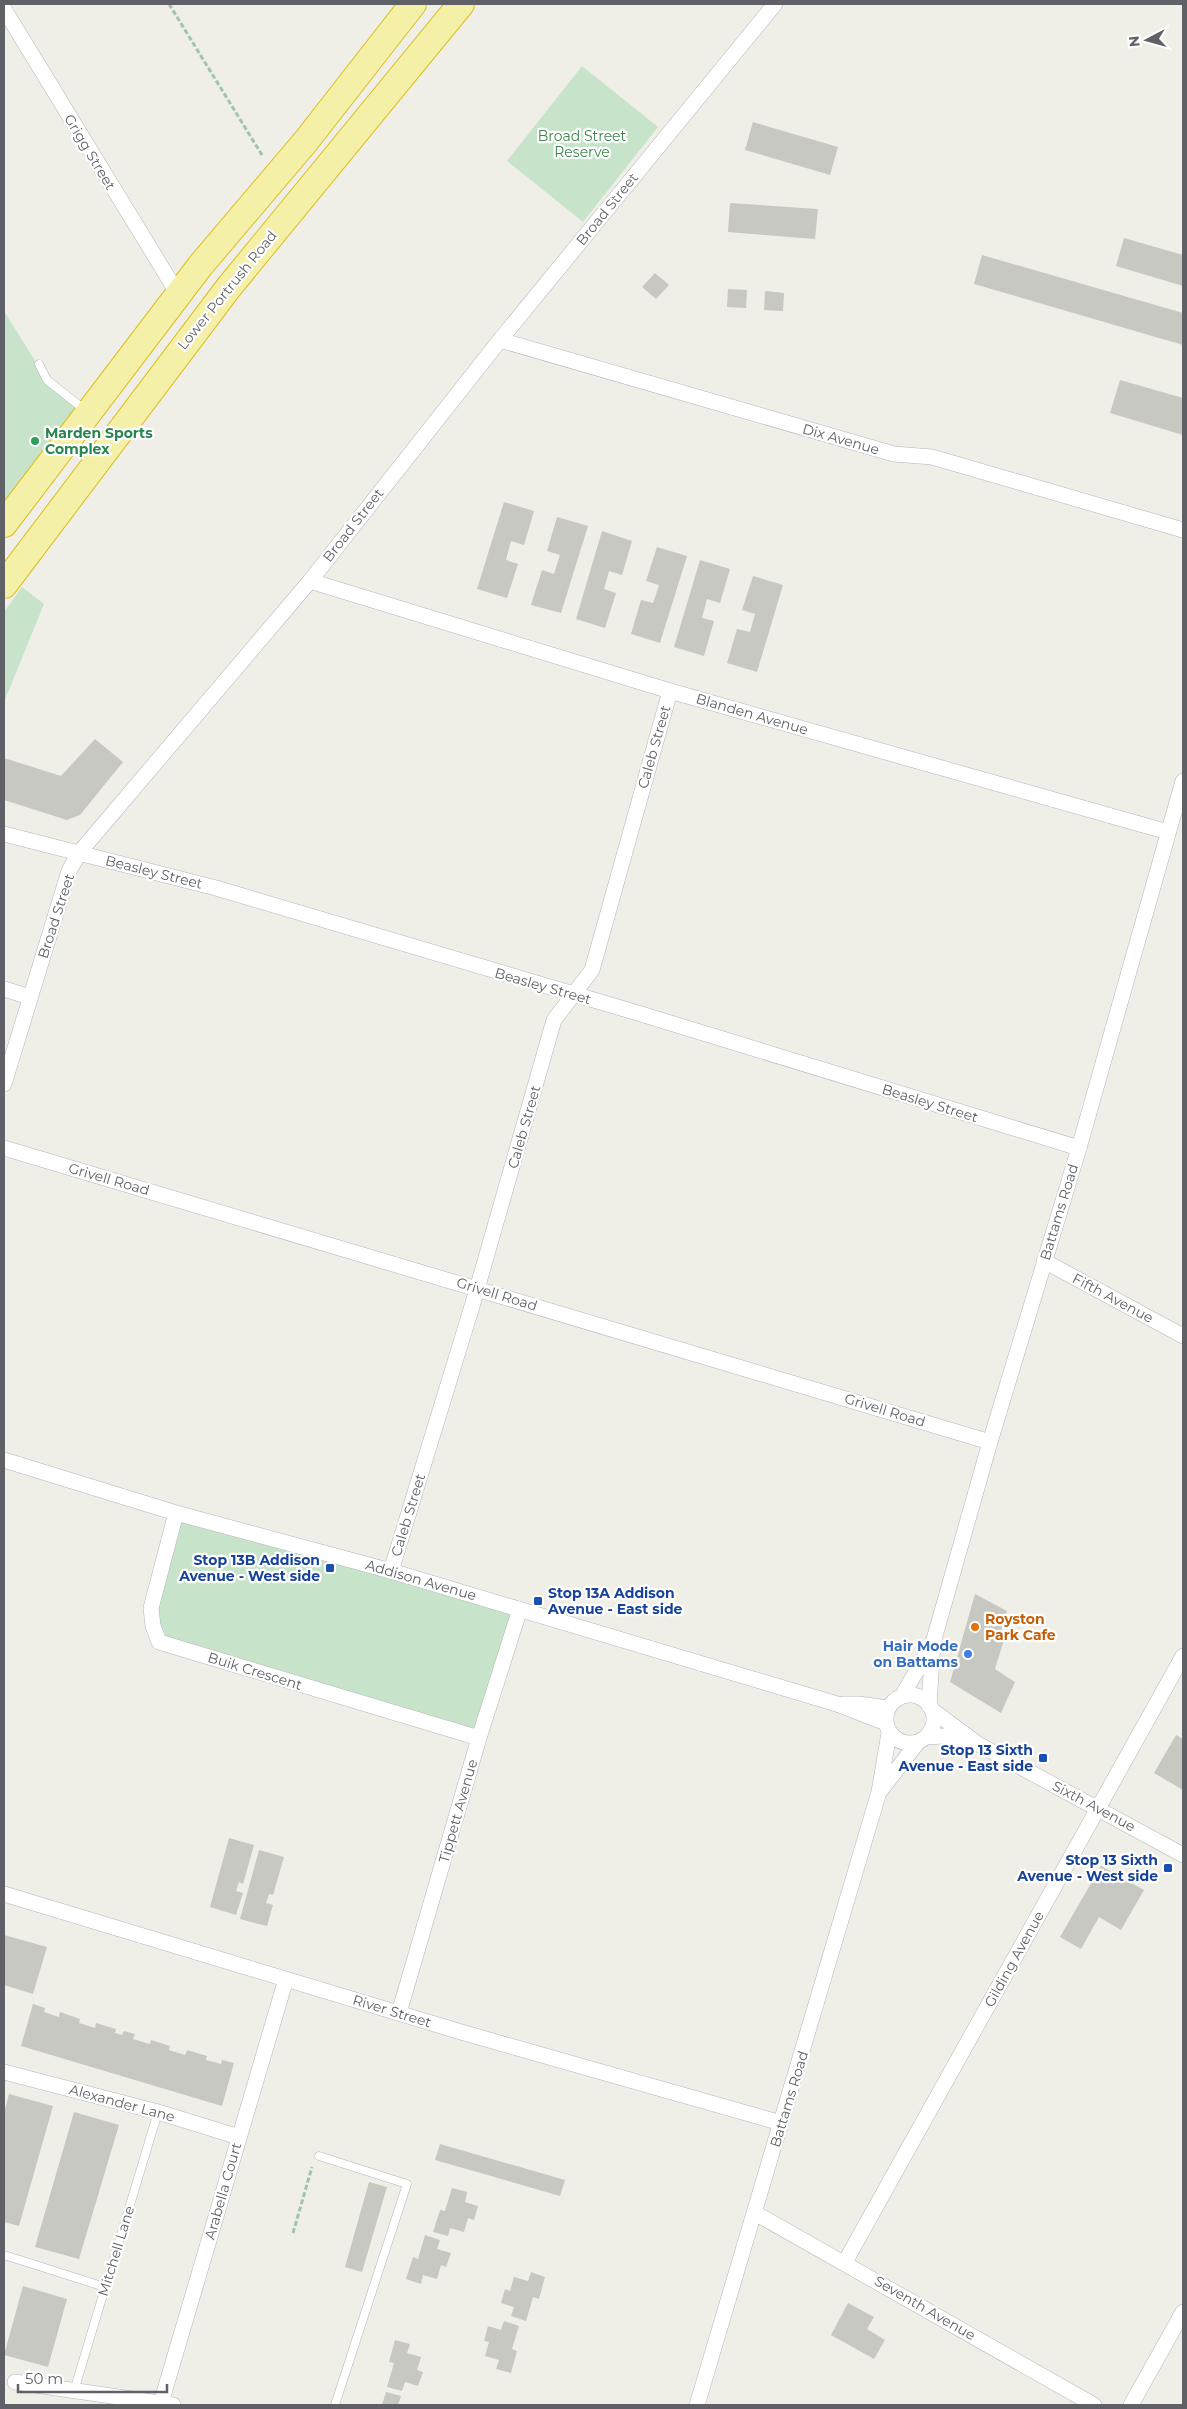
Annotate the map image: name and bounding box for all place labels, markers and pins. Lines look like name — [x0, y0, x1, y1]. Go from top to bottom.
place label: Marden Sports Complex — [45, 424, 153, 458]
marker: Marden Sports Complex — [29, 435, 41, 447]
place label: Stop 13B Addison Avenue - West side — [178, 1551, 320, 1585]
marker: Stop 13B Addison Avenue - West side — [324, 1562, 336, 1574]
place label: Stop 13A Addison Avenue - East side — [547, 1584, 683, 1618]
marker: Stop 13A Addison Avenue - East side — [532, 1595, 544, 1607]
place label: Royston Park Cafe — [985, 1610, 1056, 1644]
marker: Royston Park Cafe — [969, 1621, 981, 1633]
place label: Hair Mode on Battams — [873, 1637, 959, 1671]
marker: Hair Mode on Battams — [962, 1648, 974, 1660]
place label: Stop 13 Sixth Avenue - East side — [898, 1741, 1033, 1775]
marker: Stop 13 Sixth Avenue - East side — [1037, 1752, 1049, 1764]
place label: Stop 13 Sixth Avenue - West side — [1016, 1851, 1158, 1885]
marker: Stop 13 Sixth Avenue - West side — [1162, 1862, 1174, 1874]

